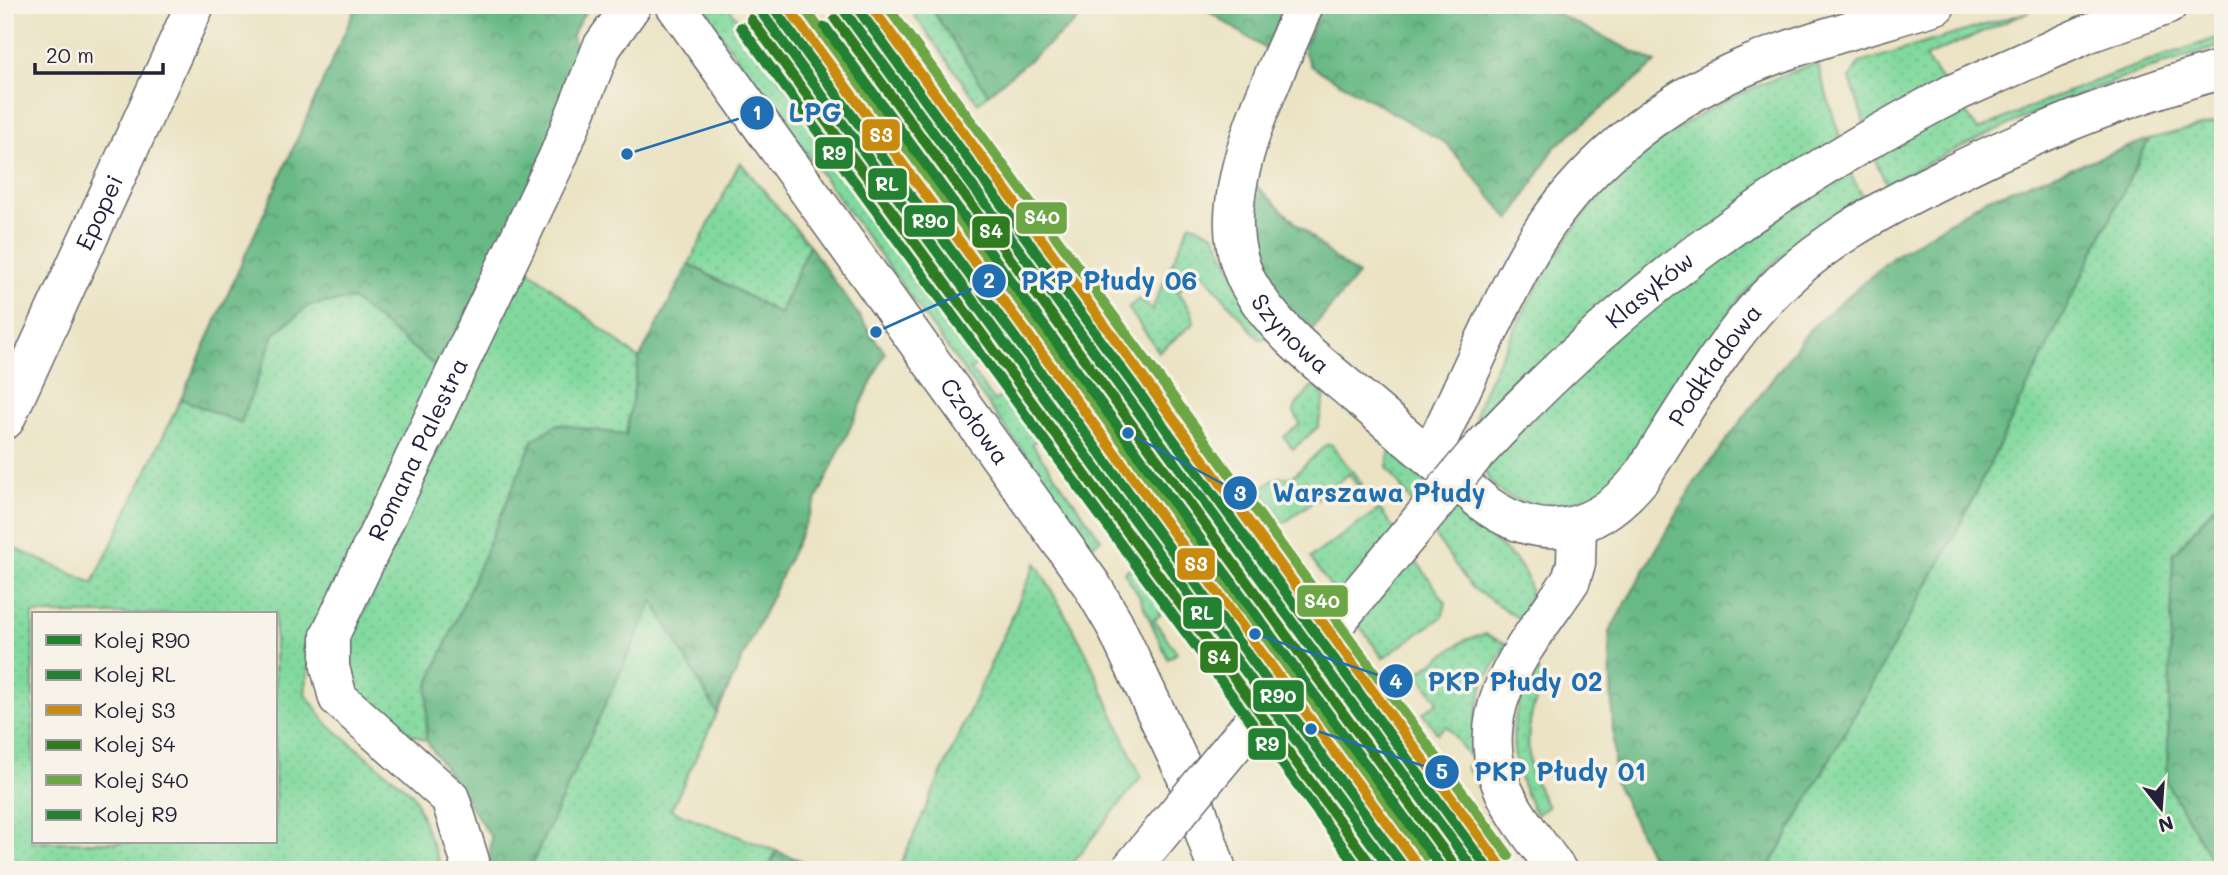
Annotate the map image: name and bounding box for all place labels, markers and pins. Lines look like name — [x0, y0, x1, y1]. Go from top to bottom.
callout: LPG — [740, 89, 856, 136]
callout: PKP Płudy 06 — [971, 257, 1211, 304]
callout: Warszawa Płudy — [1223, 470, 1499, 517]
callout: PKP Płudy 02 — [1378, 658, 1616, 705]
callout: PKP Płudy 01 — [1425, 748, 1660, 795]

